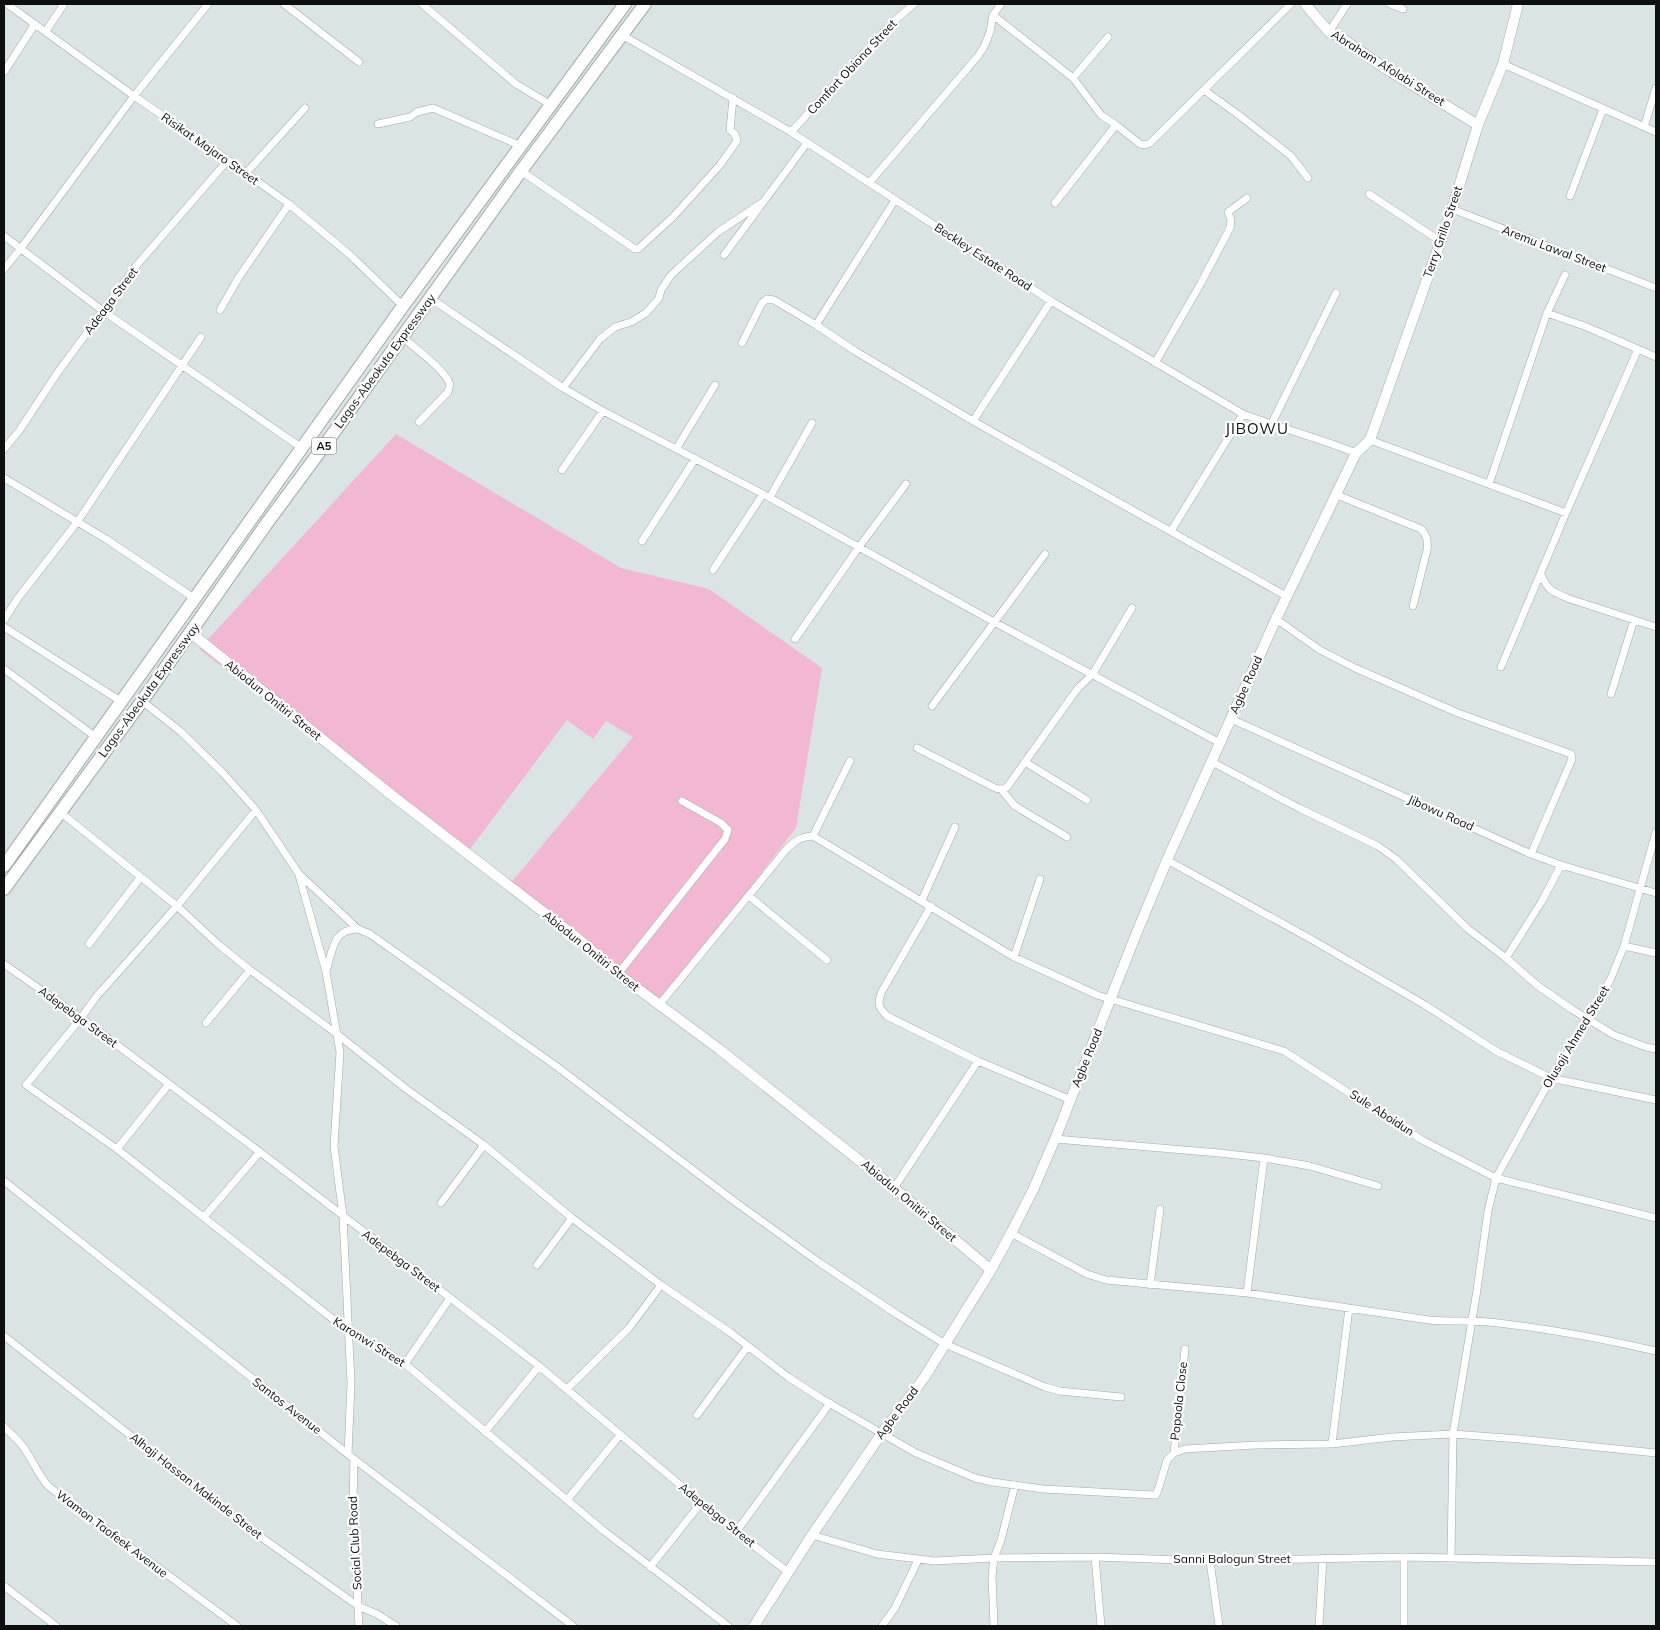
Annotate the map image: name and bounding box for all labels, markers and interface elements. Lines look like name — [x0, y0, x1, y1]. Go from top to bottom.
street label: Comfort Obiona Street — [804, 16, 900, 117]
street label: Abraham Afolabi Street — [1329, 26, 1448, 109]
street label: Risikat Majaro Street — [159, 109, 262, 188]
street label: Terry Grillo Street — [1420, 184, 1465, 280]
street label: Beckley Estate Road — [932, 219, 1035, 294]
street label: Aremu Lawal Street — [1500, 222, 1608, 275]
street label: Adeaga Street — [80, 264, 141, 337]
street label: Lagos-Abeokuta Expressway — [331, 290, 439, 431]
district label: JIBOWU — [1225, 419, 1289, 438]
road number: A5 — [312, 438, 336, 454]
street label: Lagos-Abeokuta Expressway — [95, 619, 203, 760]
street label: Agbe Road — [1226, 653, 1265, 716]
street label: Abiodun Onitiri Street — [222, 656, 325, 743]
street label: Jibowu Road — [1406, 791, 1477, 834]
street label: Abiodun Onitiri Street — [540, 907, 643, 994]
street label: Adepebga Street — [36, 983, 121, 1050]
street label: Olusoji Ahmed Street — [1539, 983, 1612, 1091]
street label: Agbe Road — [1068, 1026, 1105, 1089]
street label: Sule Aboidun — [1347, 1086, 1417, 1139]
street label: Abiodun Onitiri Street — [859, 1156, 960, 1245]
street label: Adepebga Street — [359, 1226, 443, 1295]
street label: Karonwi Street — [330, 1313, 408, 1370]
street label: Popoola Close — [1167, 1361, 1190, 1441]
street label: Santos Avenue — [250, 1374, 325, 1437]
street label: Agbe Road — [872, 1383, 921, 1442]
street label: Alhaji Hassan Makinde Street — [127, 1429, 266, 1542]
street label: Adepebga Street — [676, 1479, 759, 1550]
street label: Wamon Taofeek Avenue — [54, 1487, 171, 1580]
street label: Social Club Road — [345, 1496, 364, 1590]
street label: Sanni Balogun Street — [1173, 1551, 1291, 1566]

